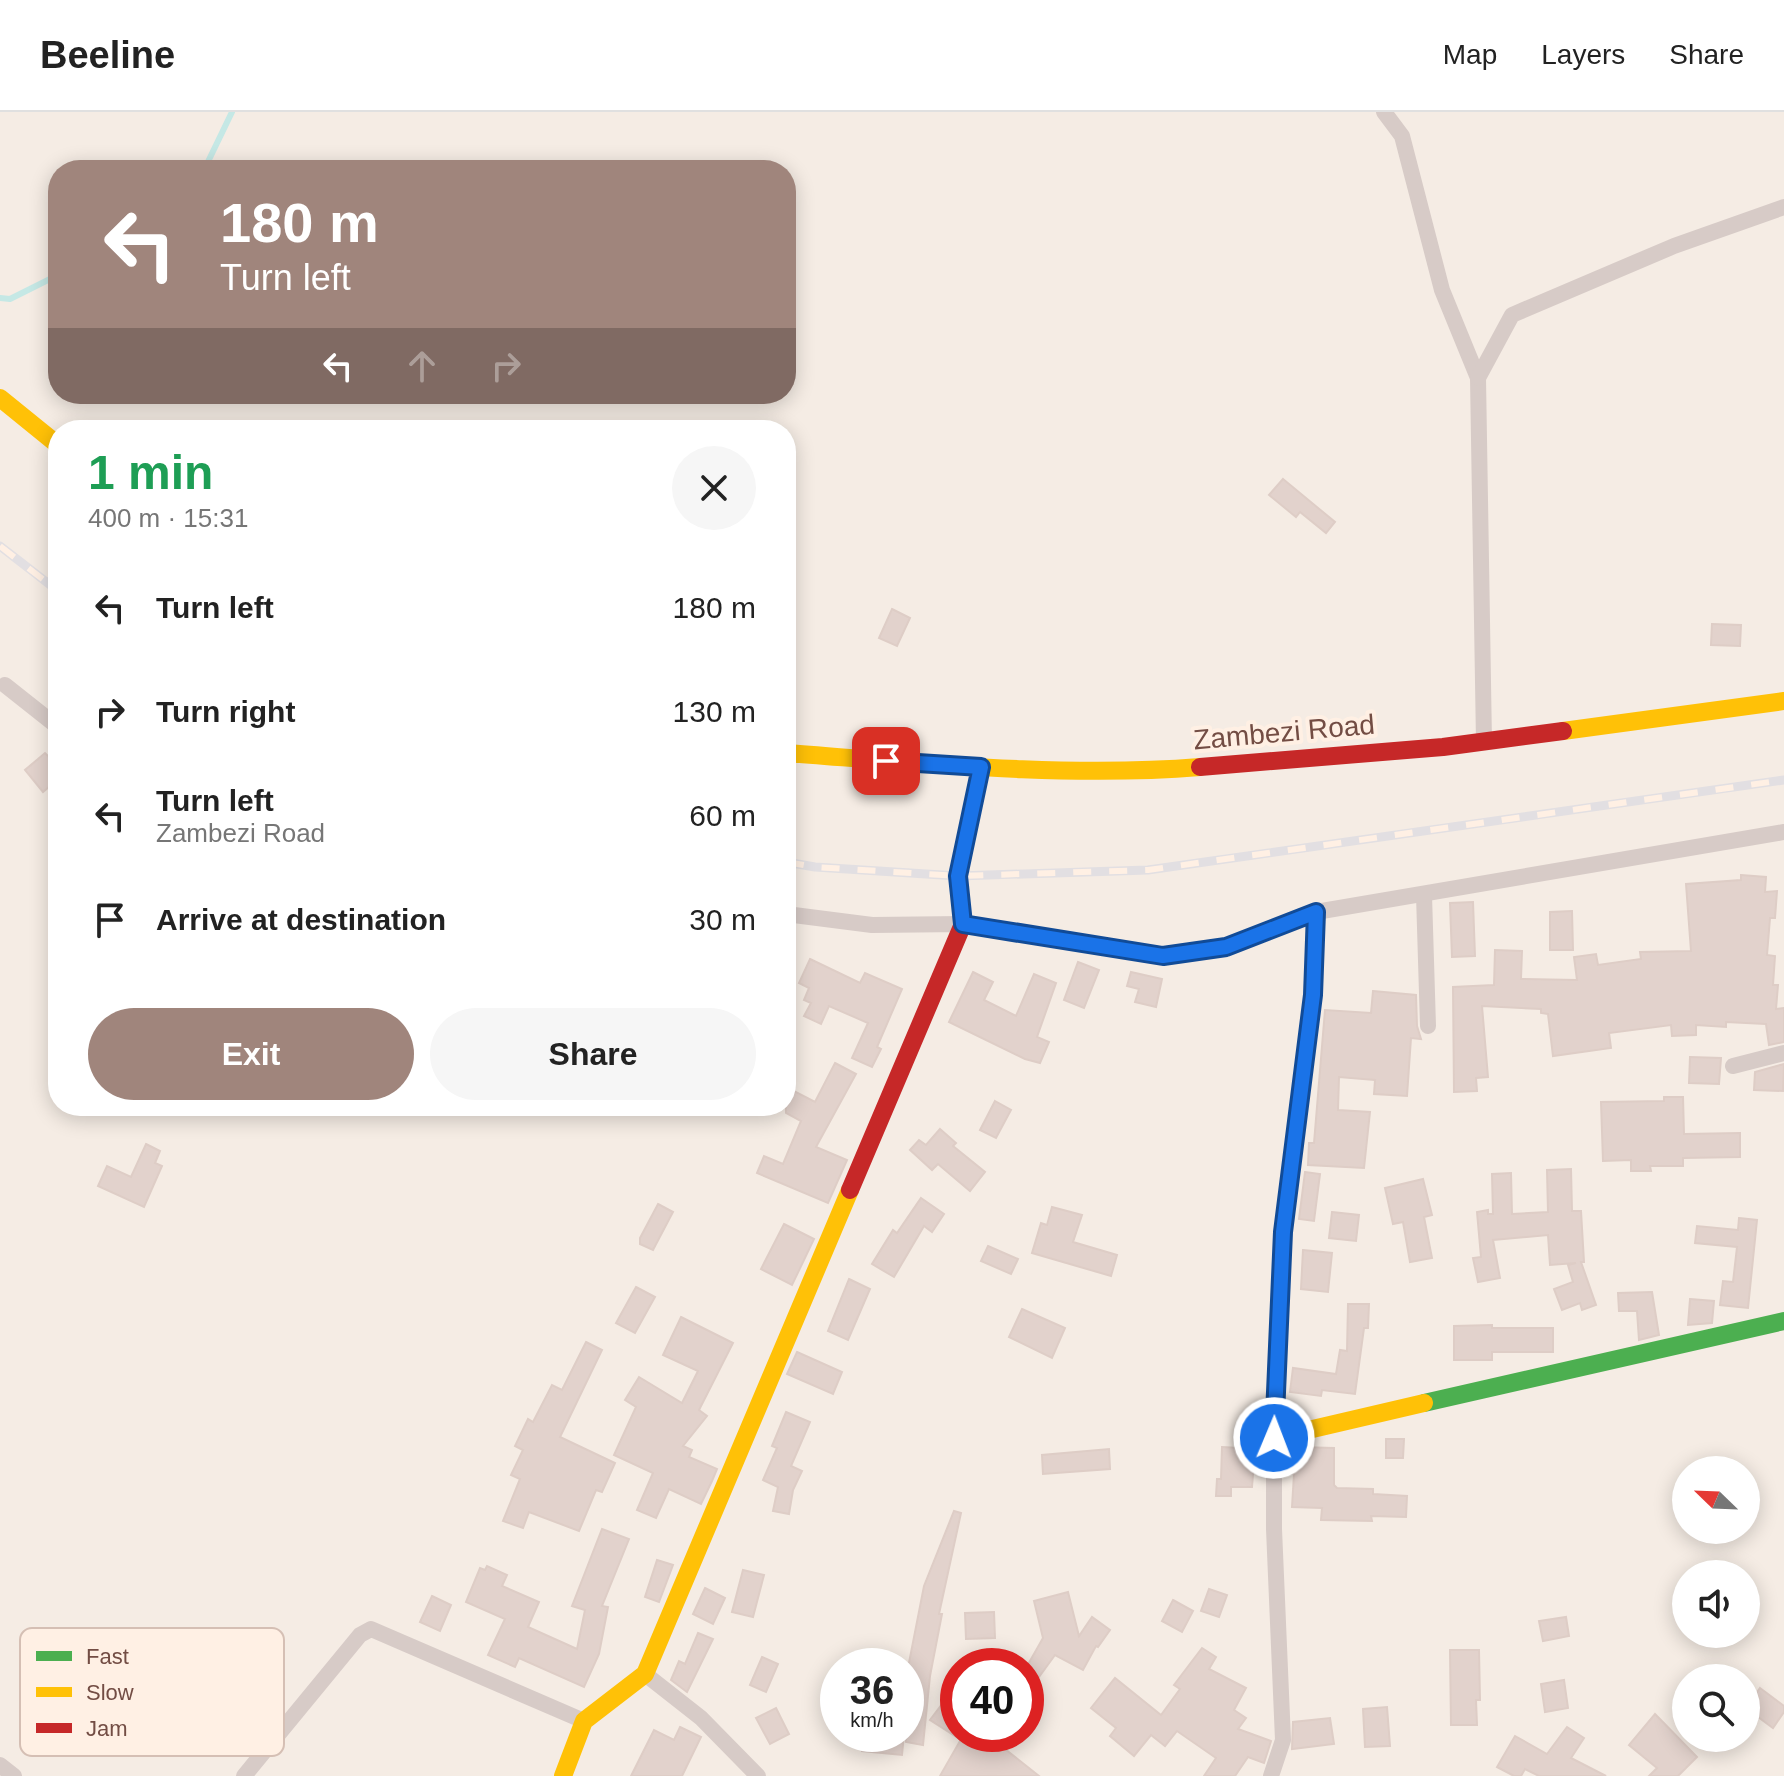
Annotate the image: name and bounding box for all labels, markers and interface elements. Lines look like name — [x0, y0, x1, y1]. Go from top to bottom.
text: Beeline — [40, 34, 175, 76]
text: Map — [1443, 39, 1497, 70]
text: Layers — [1541, 39, 1625, 70]
text: Share — [1669, 39, 1744, 70]
text: 180 m — [220, 191, 379, 254]
icon: left — [88, 192, 192, 296]
text: Turn left — [220, 257, 351, 298]
icon: left — [316, 344, 360, 388]
icon: ahead — [400, 344, 444, 388]
icon: right — [484, 344, 528, 388]
text: 1 min — [88, 446, 213, 499]
button: close — [672, 446, 756, 530]
text: 400 m · 15:31 — [88, 503, 248, 533]
icon: left — [88, 586, 132, 630]
text: Turn left — [156, 591, 274, 624]
text: 180 m — [673, 591, 756, 624]
icon: right — [88, 690, 132, 734]
text: Turn right — [156, 695, 295, 728]
text: 130 m — [673, 695, 756, 728]
street label: Zambezi Road — [1192, 709, 1376, 755]
pin — [852, 727, 920, 795]
icon: arrive — [864, 739, 908, 783]
text: Turn left — [156, 784, 274, 817]
icon: left — [88, 794, 132, 838]
text: 60 m — [689, 799, 756, 832]
text: Zambezi Road — [156, 818, 325, 848]
icon: arrive — [88, 898, 132, 942]
text: Arrive at destination — [156, 903, 446, 936]
text: 30 m — [689, 903, 756, 936]
button: Exit — [88, 1008, 414, 1100]
button: Share — [430, 1008, 756, 1100]
position arrow — [1232, 1396, 1316, 1480]
north arrow — [1672, 1456, 1760, 1544]
map controls — [1672, 1456, 1760, 1752]
button: sound — [1672, 1560, 1760, 1648]
legend — [20, 1628, 284, 1756]
text: Fast — [86, 1644, 129, 1669]
speed limit sign: 40 — [940, 1648, 1044, 1752]
button: search — [1672, 1664, 1760, 1752]
text: 36 — [850, 1668, 894, 1712]
text: Slow — [86, 1680, 134, 1705]
text: km/h — [850, 1709, 894, 1731]
text: Jam — [86, 1716, 128, 1741]

